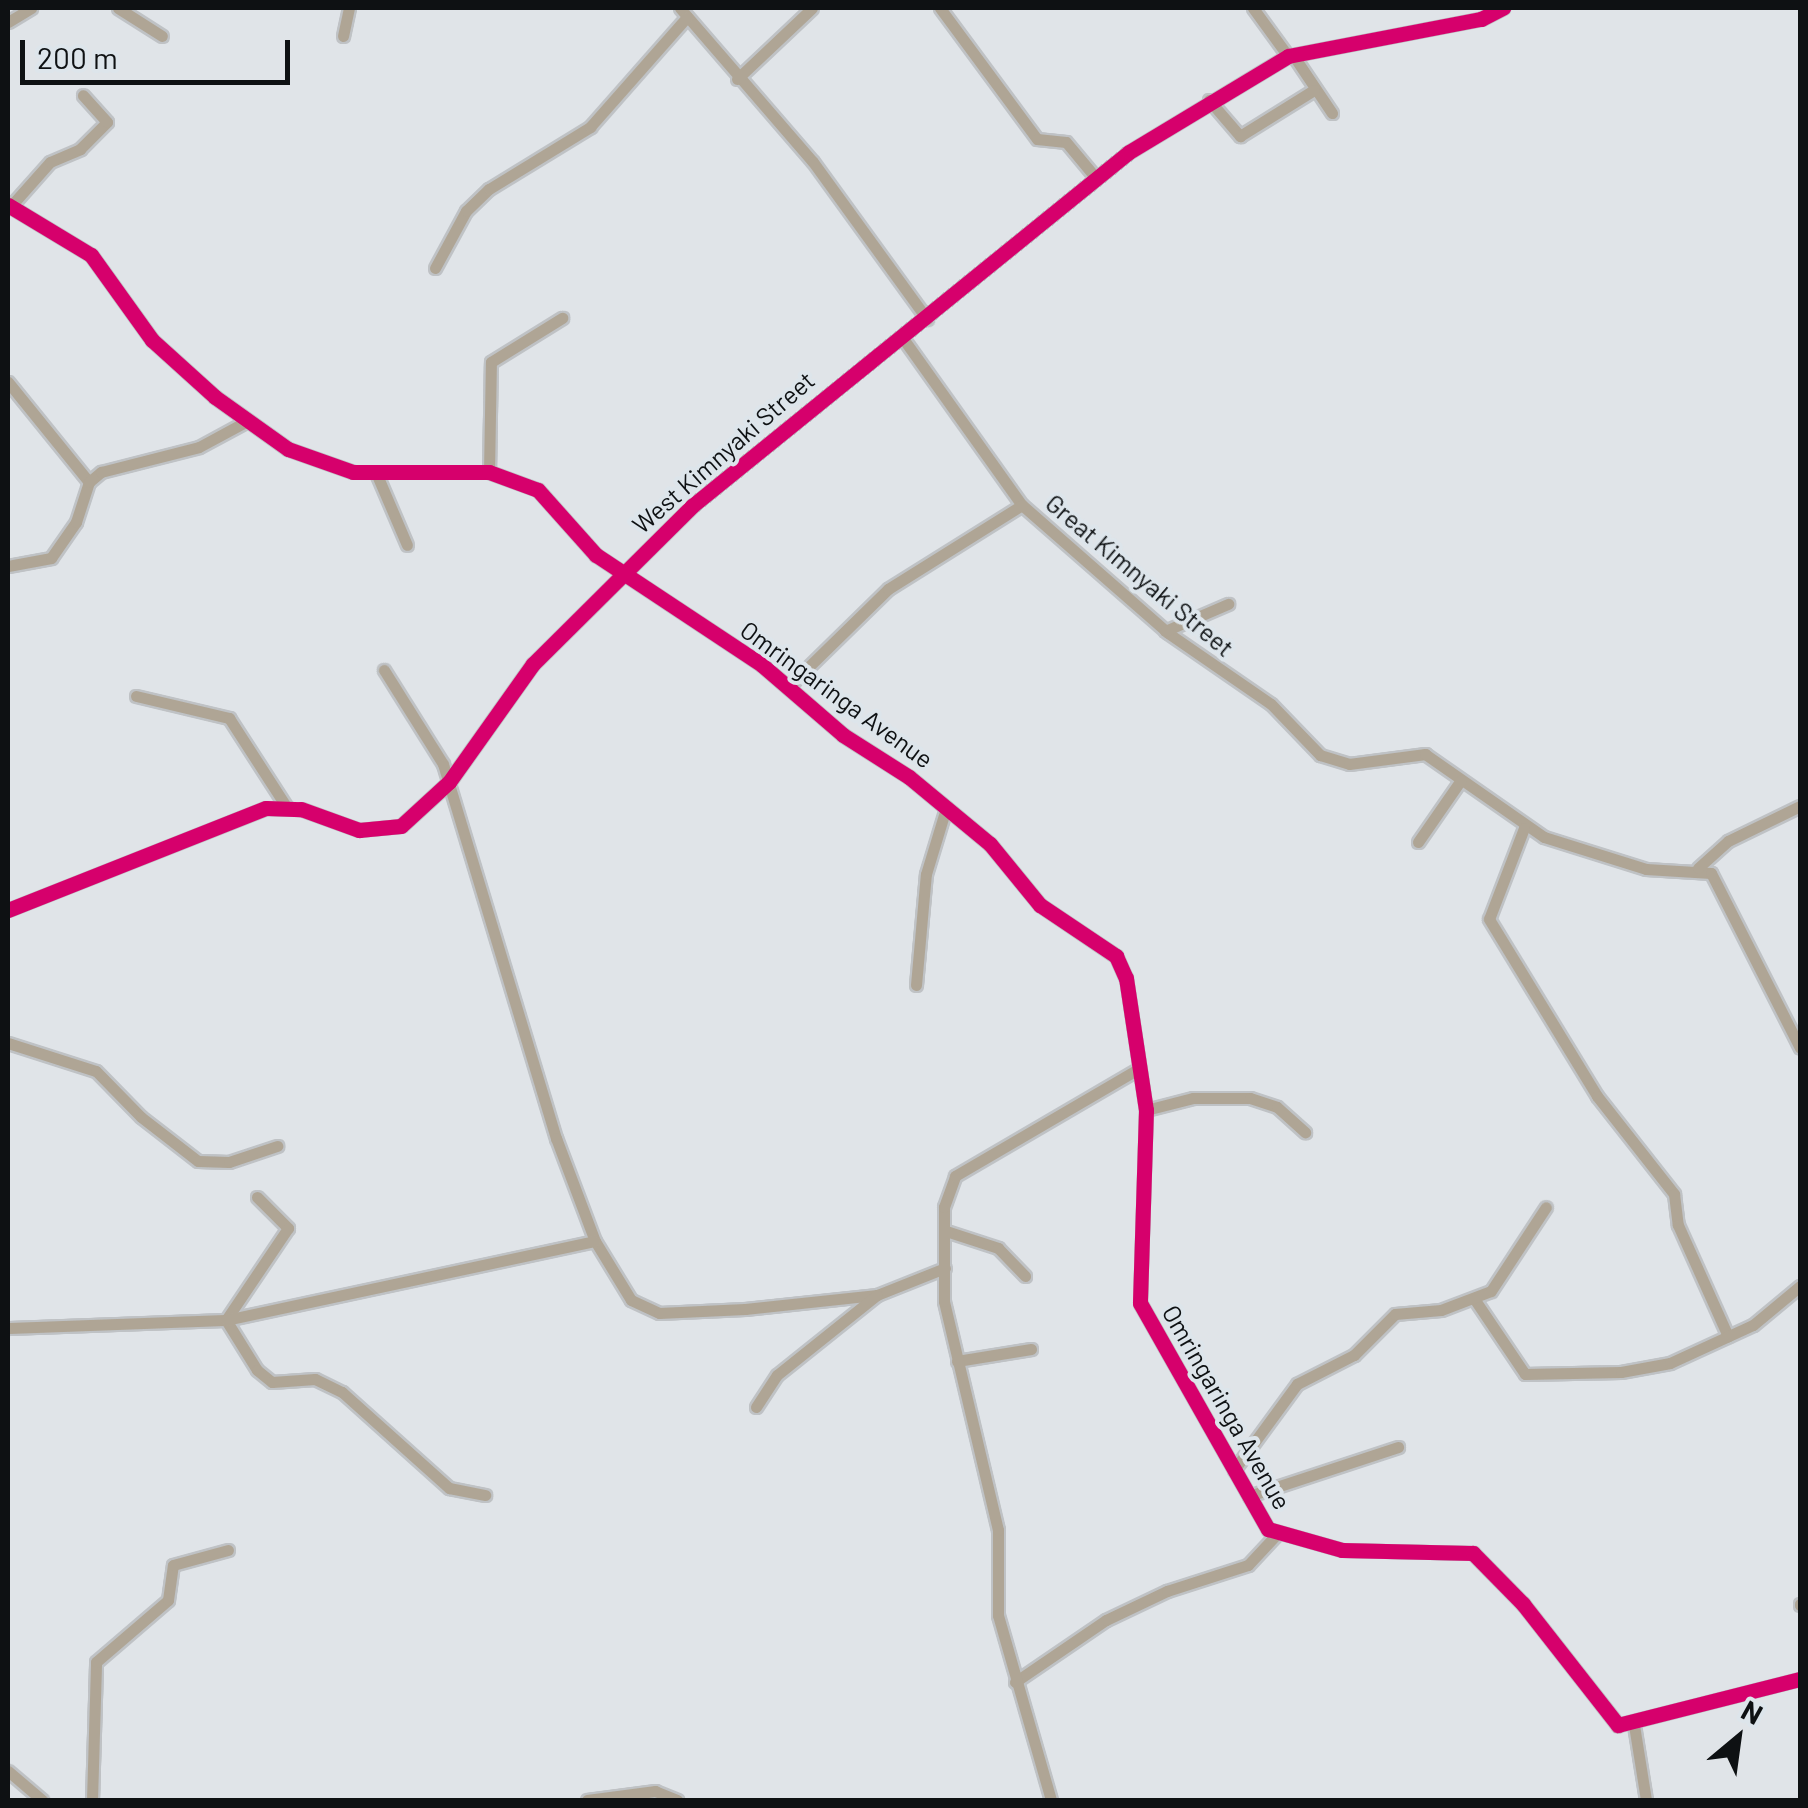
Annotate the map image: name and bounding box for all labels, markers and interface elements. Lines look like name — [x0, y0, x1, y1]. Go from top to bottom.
scale bar — [25, 20, 295, 82]
text: 200 m — [37, 39, 118, 75]
street label: West Kimnyaki Street — [626, 365, 820, 539]
street label: Great Kimnyaki Street — [1040, 488, 1240, 662]
street label: Omringaringa Avenue — [735, 614, 939, 774]
street label: Omringaringa Avenue — [1156, 1300, 1298, 1514]
north arrow — [1688, 1688, 1788, 1788]
text: N — [1736, 1692, 1769, 1731]

